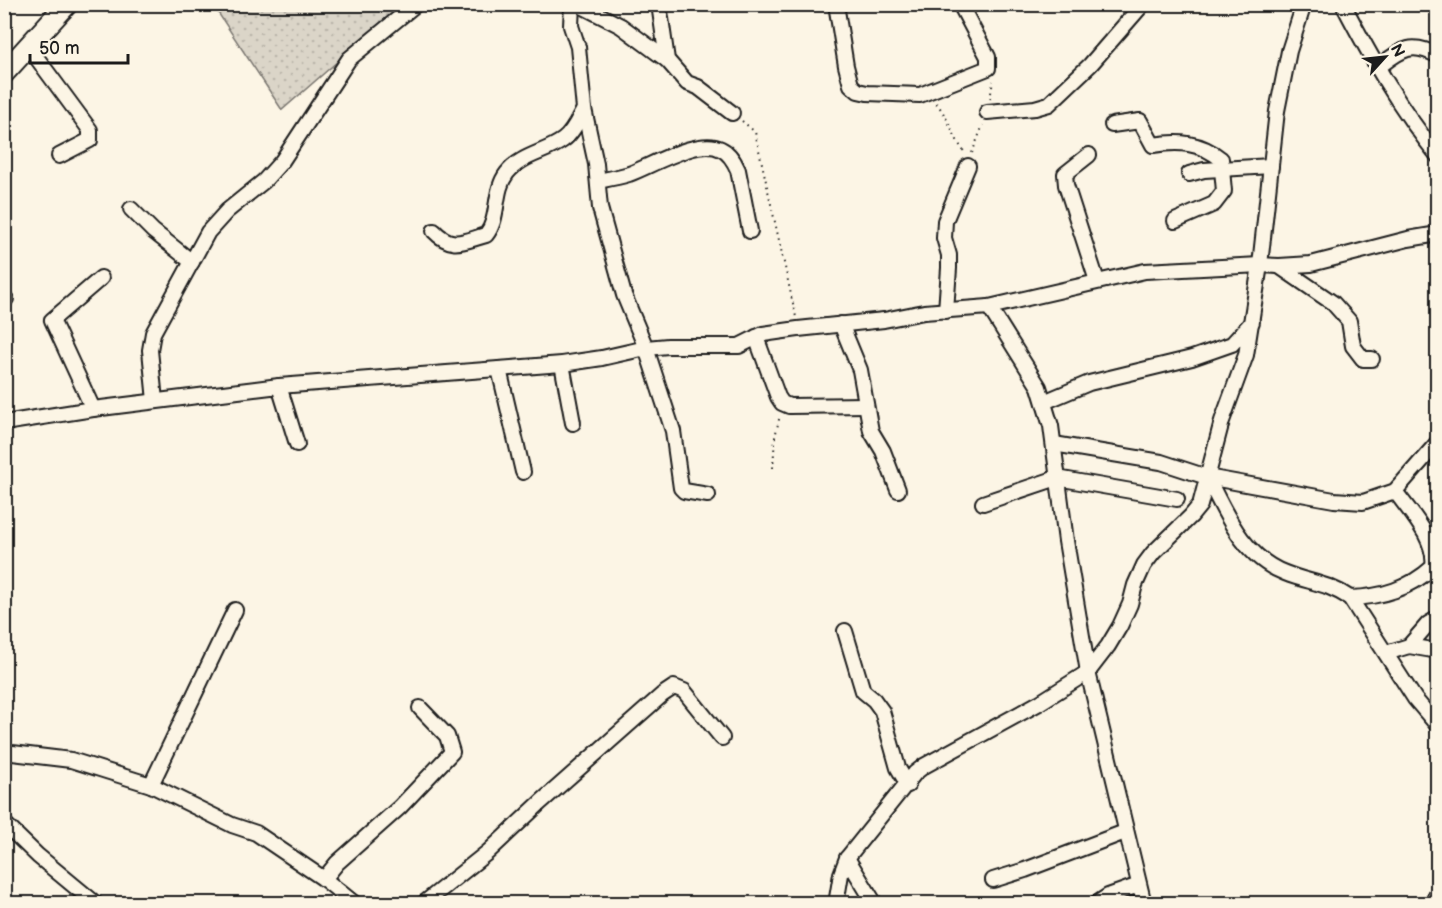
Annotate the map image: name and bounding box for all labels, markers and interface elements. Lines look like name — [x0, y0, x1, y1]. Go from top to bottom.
scale bar — [30, 27, 128, 65]
north arrow — [1355, 27, 1415, 87]
text: 50 m — [39, 38, 80, 59]
text: N — [1386, 41, 1408, 61]

